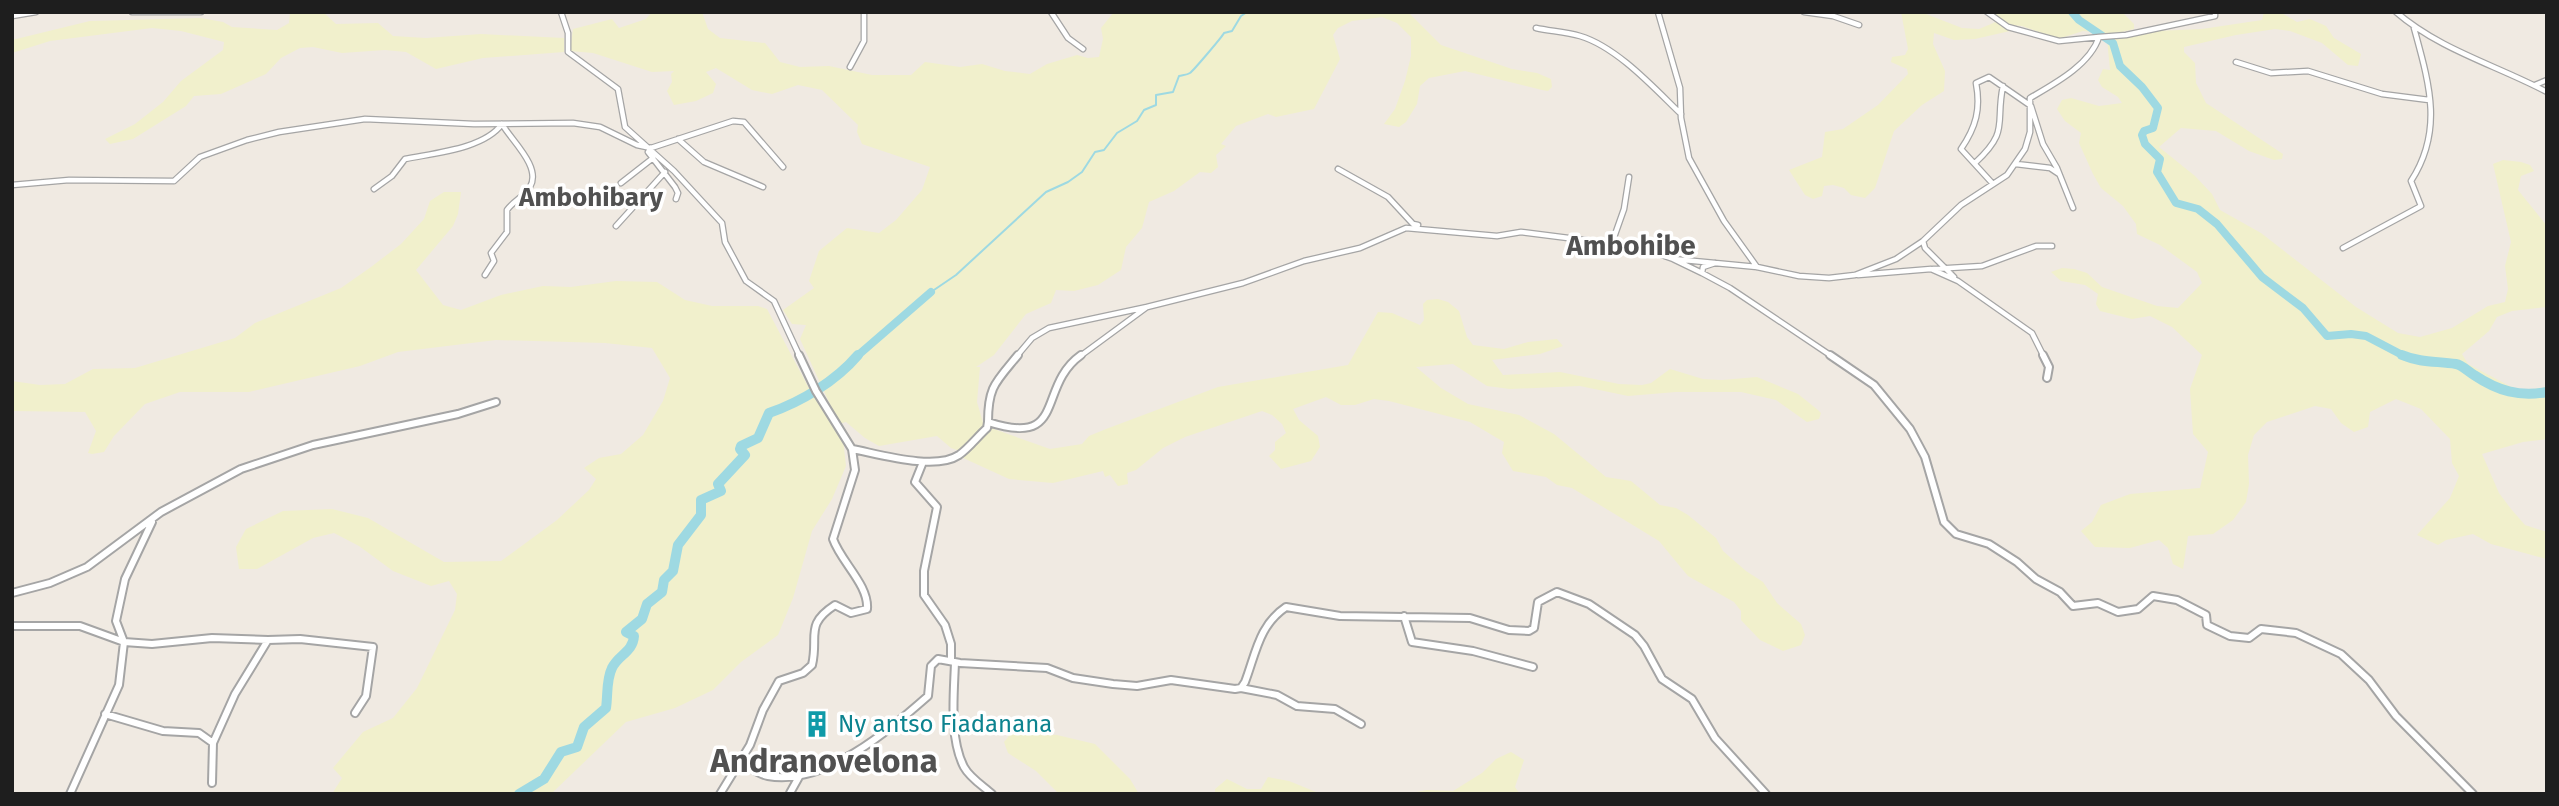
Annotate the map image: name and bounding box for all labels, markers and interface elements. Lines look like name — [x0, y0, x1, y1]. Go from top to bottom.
district label: Ambohibary — [518, 182, 663, 213]
district label: Ambohibe — [1565, 229, 1696, 262]
building icon: Ny antso Fiadanana — [802, 709, 832, 739]
place label: Ny antso Fiadanana — [838, 710, 1052, 738]
district label: Andranovelona — [709, 741, 938, 781]

